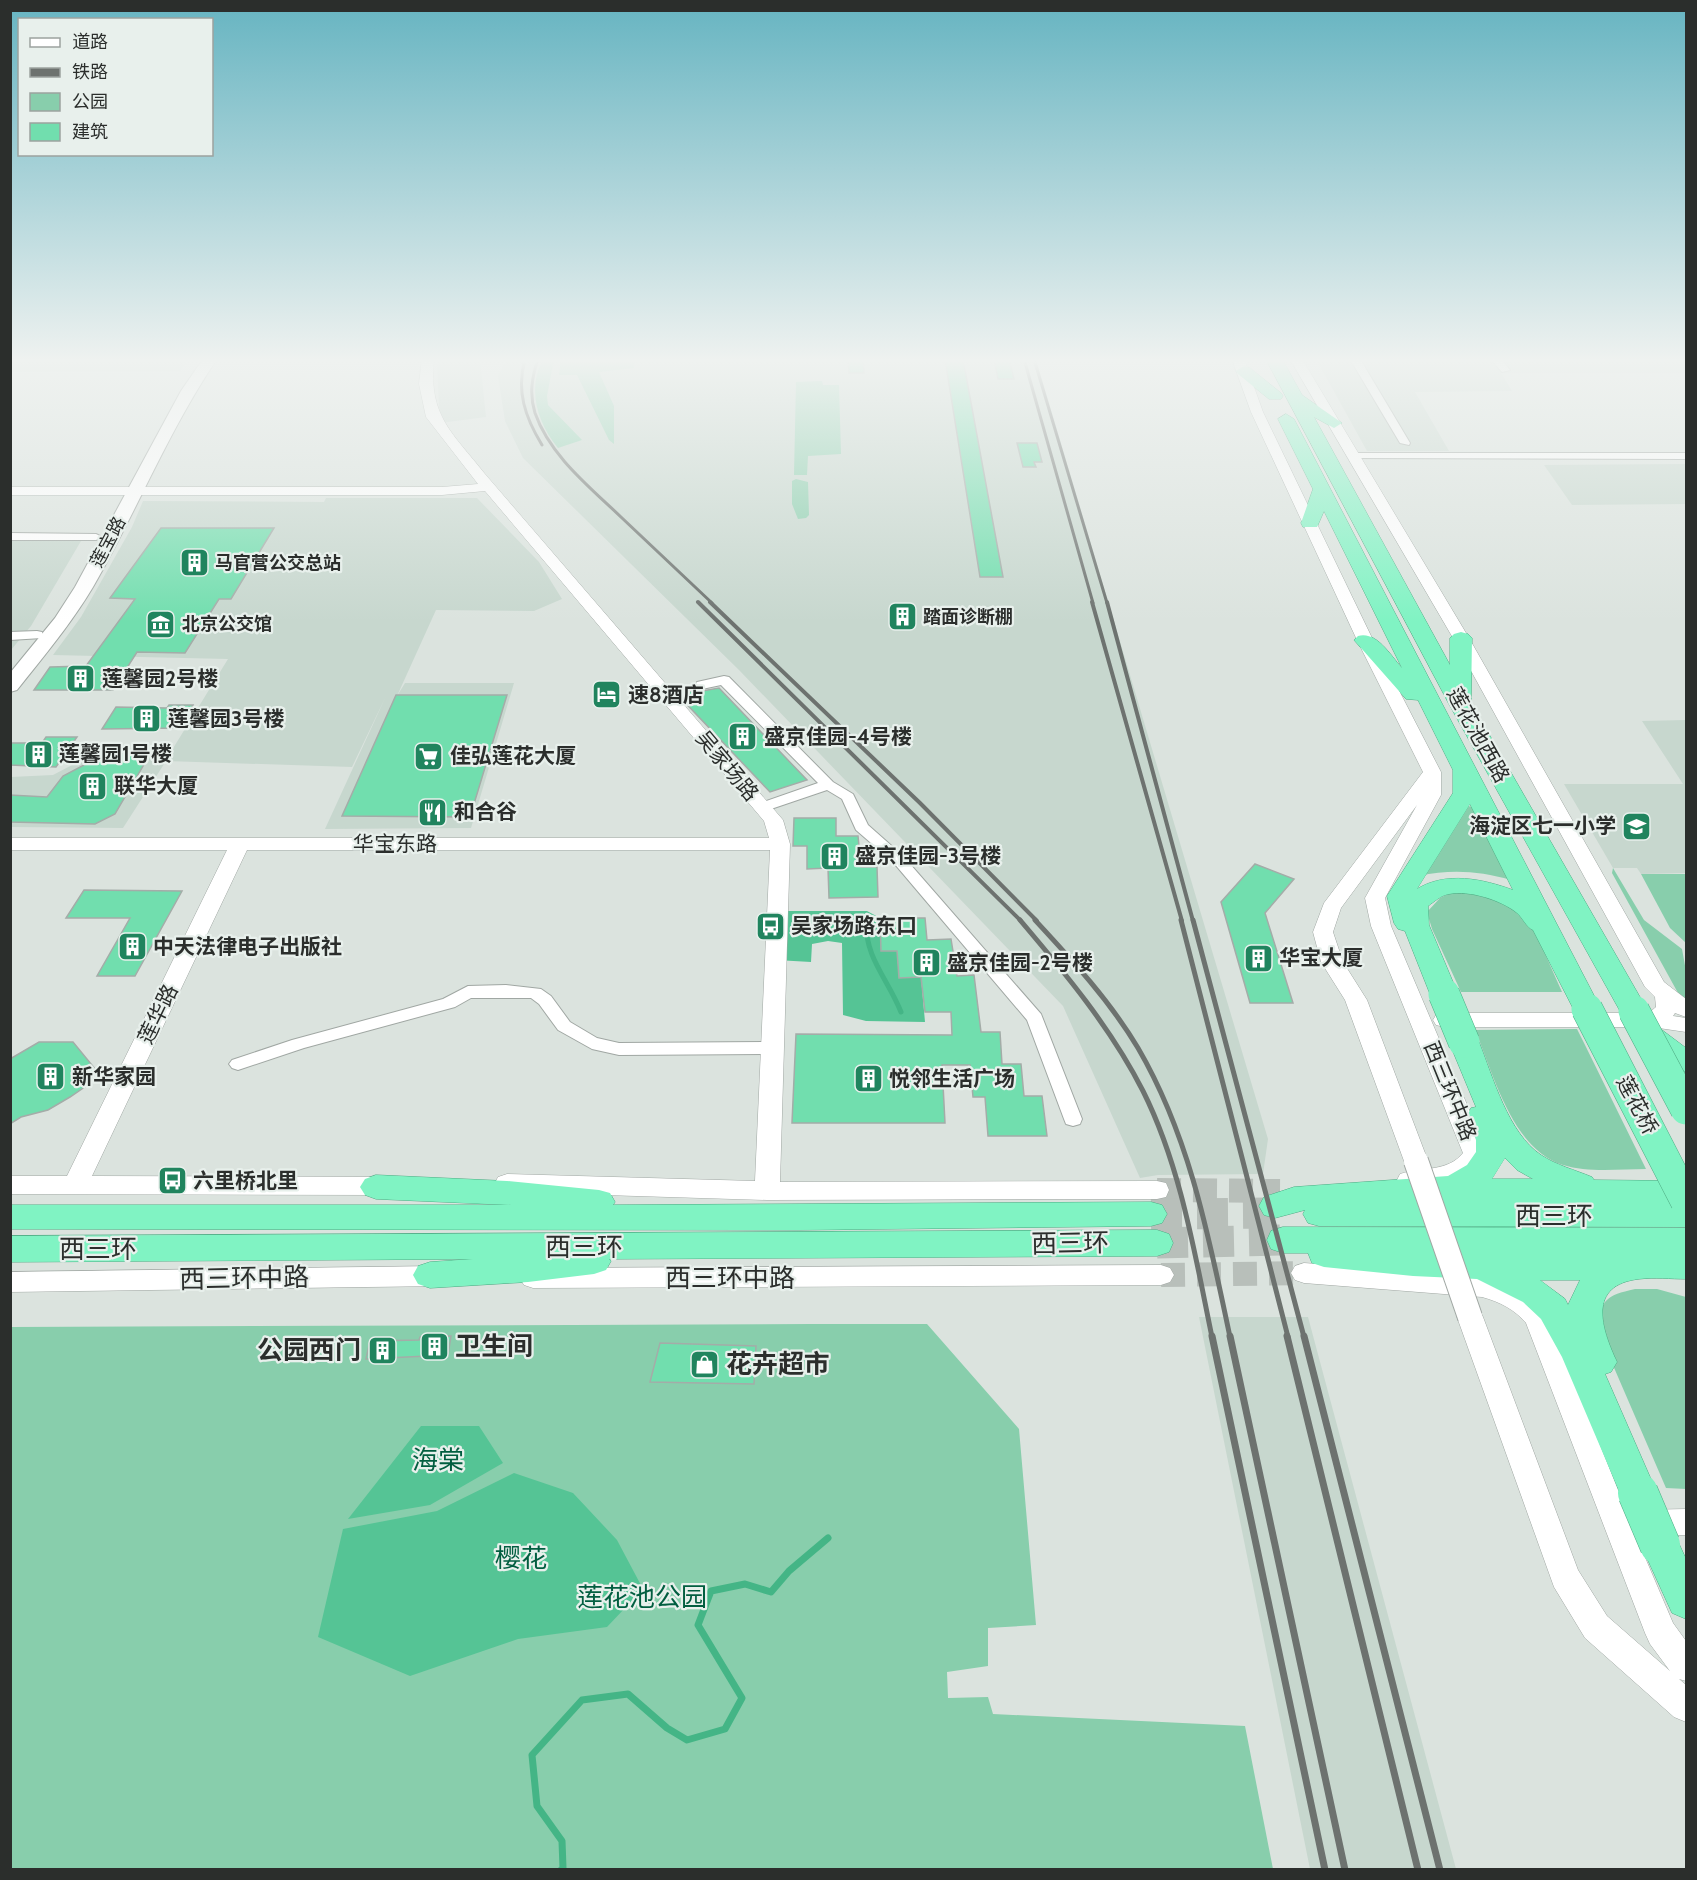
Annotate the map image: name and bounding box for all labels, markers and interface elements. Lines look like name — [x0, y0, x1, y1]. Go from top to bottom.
legend — [18, 18, 213, 156]
text: 道路 — [72, 31, 108, 53]
text: 铁路 — [72, 61, 108, 83]
text: 公园 — [72, 91, 108, 113]
text: 建筑 — [72, 121, 108, 143]
street label: 莲宝路 — [86, 513, 130, 571]
building icon: 马官营公交总站 — [178, 547, 210, 579]
place label: 马官营公交总站 — [215, 552, 341, 574]
building icon: 踏面诊断棚 — [886, 601, 918, 633]
place label: 踏面诊断棚 — [923, 606, 1013, 628]
museum icon: 北京公交馆 — [145, 608, 177, 640]
place label: 北京公交馆 — [182, 613, 272, 635]
building icon: 莲馨园2号楼 — [65, 663, 97, 695]
place label: 莲馨园2号楼 — [102, 666, 218, 691]
hotel icon: 速8酒店 — [591, 679, 623, 711]
place label: 速8酒店 — [628, 682, 704, 707]
street label: 莲花池西路 — [1442, 683, 1515, 787]
building icon: 莲馨园3号楼 — [131, 703, 163, 735]
place label: 莲馨园3号楼 — [168, 706, 284, 731]
building icon: 盛京佳园-4号楼 — [727, 721, 759, 753]
place label: 盛京佳园-4号楼 — [764, 724, 912, 749]
street label: 吴家场路 — [691, 725, 764, 806]
building icon: 莲馨园1号楼 — [22, 738, 54, 770]
supermarket icon: 佳弘莲花大厦 — [413, 740, 445, 772]
place label: 莲馨园1号楼 — [59, 741, 172, 766]
place label: 佳弘莲花大厦 — [450, 743, 576, 768]
building icon: 联华大厦 — [77, 770, 109, 802]
place label: 联华大厦 — [114, 773, 198, 798]
restaurant icon: 和合谷 — [417, 796, 449, 828]
place label: 和合谷 — [454, 799, 517, 824]
school or university icon: 海淀区七一小学 — [1621, 810, 1653, 842]
place label: 海淀区七一小学 — [1469, 813, 1616, 838]
street label: 华宝东路 — [353, 831, 437, 856]
building icon: 盛京佳园-3号楼 — [818, 840, 850, 872]
place label: 盛京佳园-3号楼 — [855, 843, 1001, 868]
bus stop icon: 吴家场路东口 — [754, 910, 786, 942]
place label: 吴家场路东口 — [791, 913, 917, 938]
building icon: 中天法律电子出版社 — [116, 931, 148, 963]
place label: 中天法律电子出版社 — [153, 934, 342, 959]
building icon: 华宝大厦 — [1242, 942, 1274, 974]
place label: 华宝大厦 — [1279, 945, 1363, 970]
building icon: 盛京佳园-2号楼 — [910, 947, 942, 979]
place label: 盛京佳园-2号楼 — [947, 950, 1093, 975]
street label: 莲华路 — [133, 980, 183, 1048]
street label: 西三环中路 — [1419, 1037, 1482, 1144]
building icon: 新华家园 — [35, 1061, 67, 1093]
building icon: 悦邻生活广场 — [852, 1063, 884, 1095]
place label: 新华家园 — [72, 1064, 156, 1089]
place label: 悦邻生活广场 — [889, 1066, 1015, 1091]
street label: 莲花桥 — [1612, 1071, 1663, 1138]
bus stop icon: 六里桥北里 — [156, 1165, 188, 1197]
place label: 六里桥北里 — [193, 1168, 298, 1193]
street label: 西三环 — [1515, 1200, 1593, 1232]
street label: 西三环 — [1031, 1226, 1109, 1260]
street label: 西三环 — [545, 1231, 623, 1263]
street label: 西三环 — [59, 1233, 137, 1265]
street label: 西三环中路 — [179, 1261, 309, 1295]
street label: 西三环中路 — [665, 1262, 795, 1294]
building icon: 卫生间 — [418, 1330, 450, 1362]
place label: 卫生间 — [455, 1330, 533, 1362]
place label: 公园西门 — [257, 1334, 361, 1366]
building icon: 公园西门 — [366, 1334, 398, 1366]
shop icon: 花卉超市 — [689, 1348, 721, 1380]
place label: 花卉超市 — [726, 1348, 830, 1380]
park label: 海棠 — [412, 1444, 464, 1476]
park label: 樱花 — [495, 1542, 547, 1574]
park label: 莲花池公园 — [577, 1581, 707, 1613]

